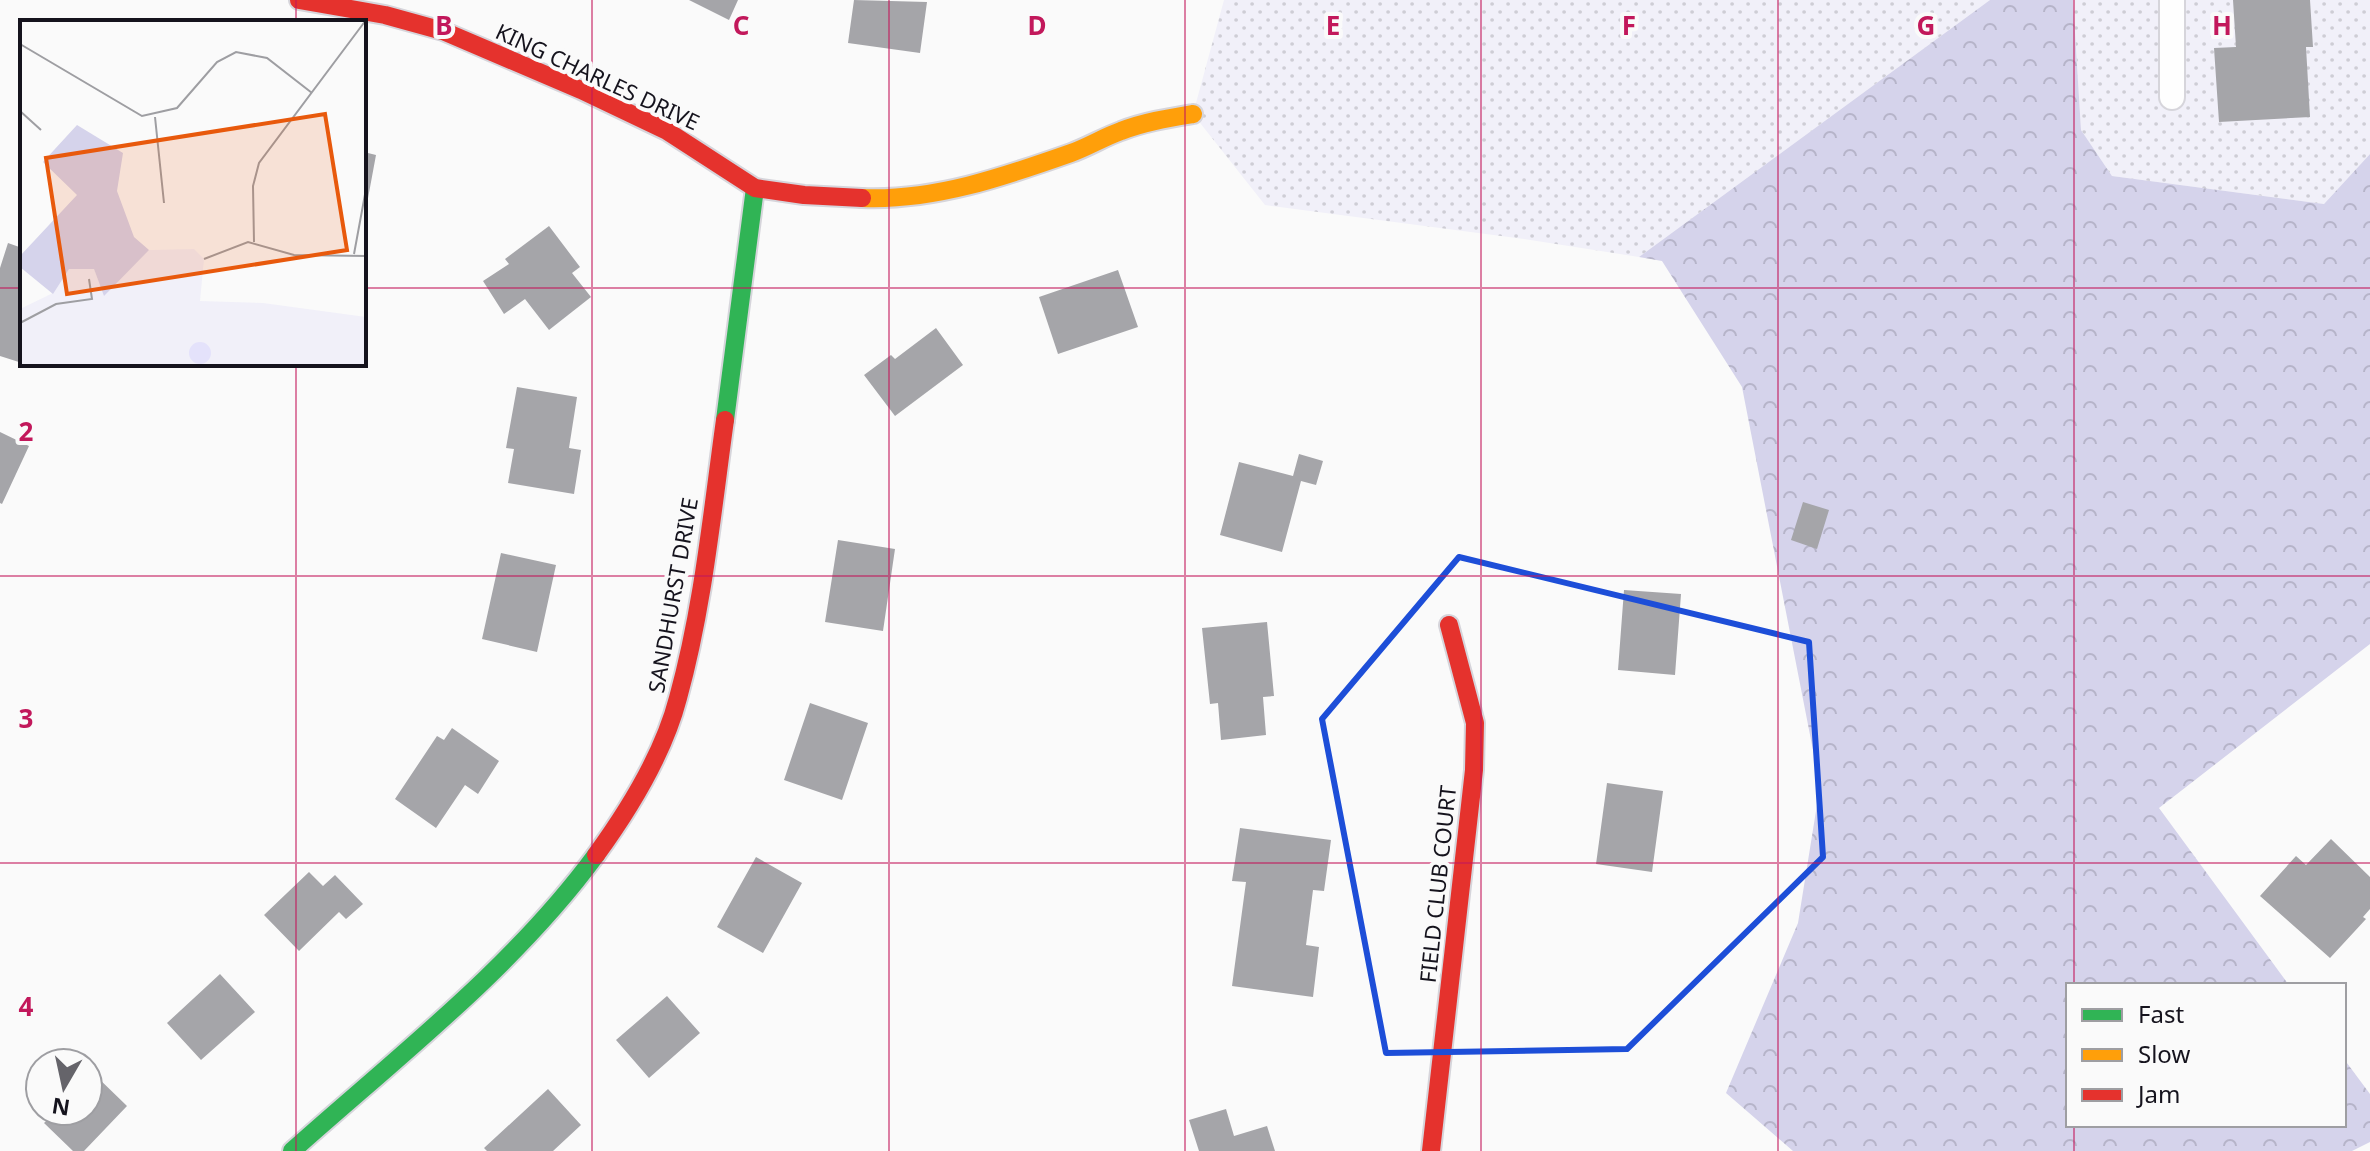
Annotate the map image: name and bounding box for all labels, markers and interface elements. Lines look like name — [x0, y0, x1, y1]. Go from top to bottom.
text: B — [435, 7, 453, 43]
text: C — [733, 7, 749, 43]
text: D — [1027, 7, 1047, 43]
text: E — [1326, 7, 1340, 43]
text: F — [1622, 7, 1636, 43]
text: G — [1917, 7, 1935, 43]
text: H — [2212, 7, 2232, 43]
street label: KING CHARLES DRIVE — [491, 16, 705, 136]
inset map — [20, 20, 366, 366]
text: 2 — [19, 413, 34, 449]
street label: SANDHURST DRIVE — [640, 495, 704, 695]
text: 3 — [19, 700, 33, 736]
street label: FIELD CLUB COURT — [1412, 784, 1462, 984]
legend — [2066, 983, 2346, 1127]
text: 4 — [19, 988, 34, 1024]
text: Fast — [2138, 997, 2184, 1030]
text: Slow — [2138, 1037, 2190, 1070]
north arrow — [24, 1047, 104, 1127]
text: Jam — [2136, 1077, 2180, 1110]
text: N — [50, 1092, 72, 1124]

